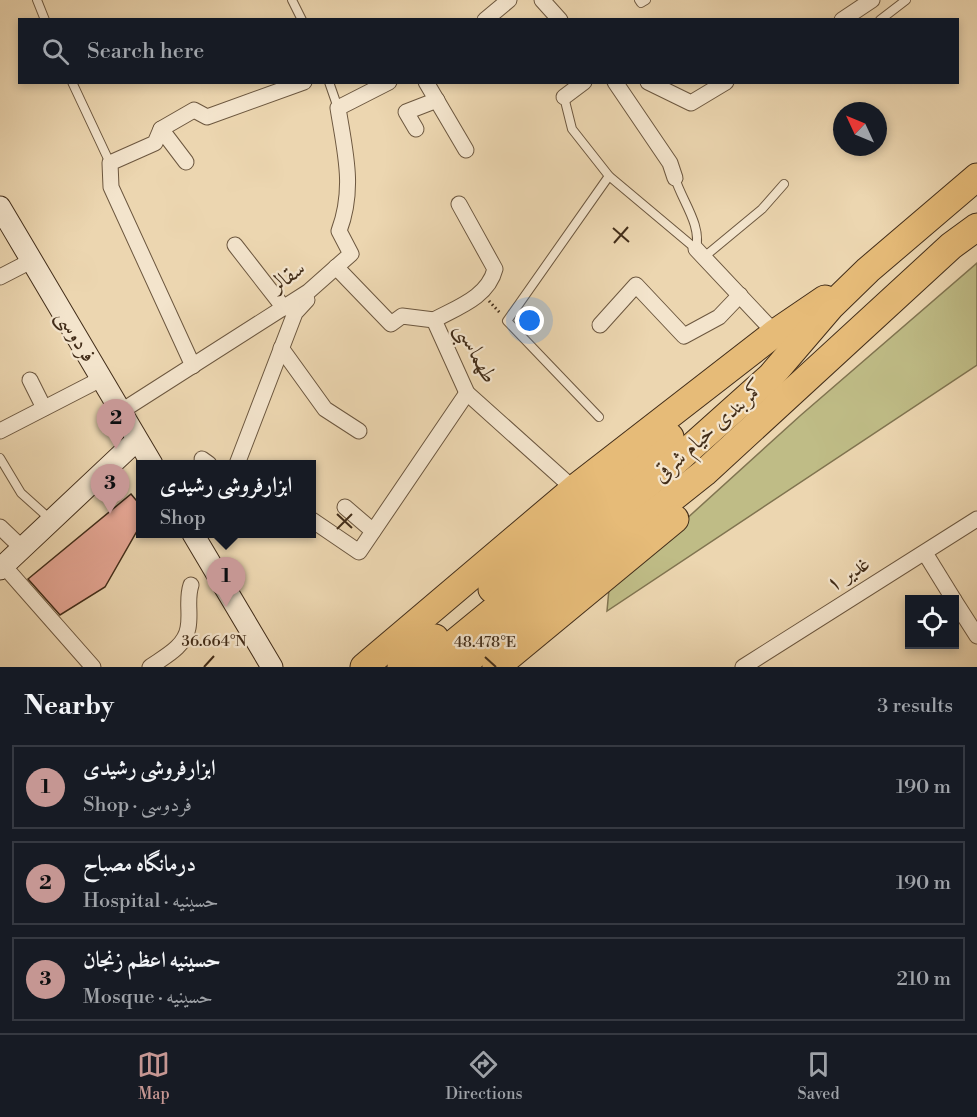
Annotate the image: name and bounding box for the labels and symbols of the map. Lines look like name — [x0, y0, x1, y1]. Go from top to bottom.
north arrow — [833, 102, 887, 156]
street label: سقالر — [263, 255, 311, 300]
street label: فردوسی — [49, 305, 102, 368]
your location — [515, 306, 544, 335]
street label: طهماسبی — [445, 318, 503, 390]
street label: کمربندی خیام شرقی — [647, 374, 774, 492]
pin: 2 — [96, 400, 136, 449]
pin: 3 — [90, 464, 130, 514]
street label: غدیر ۱ — [821, 550, 875, 598]
pin: 1 — [206, 558, 246, 607]
text: 36.664°N — [182, 632, 246, 651]
text: 48.478°E — [454, 633, 516, 652]

